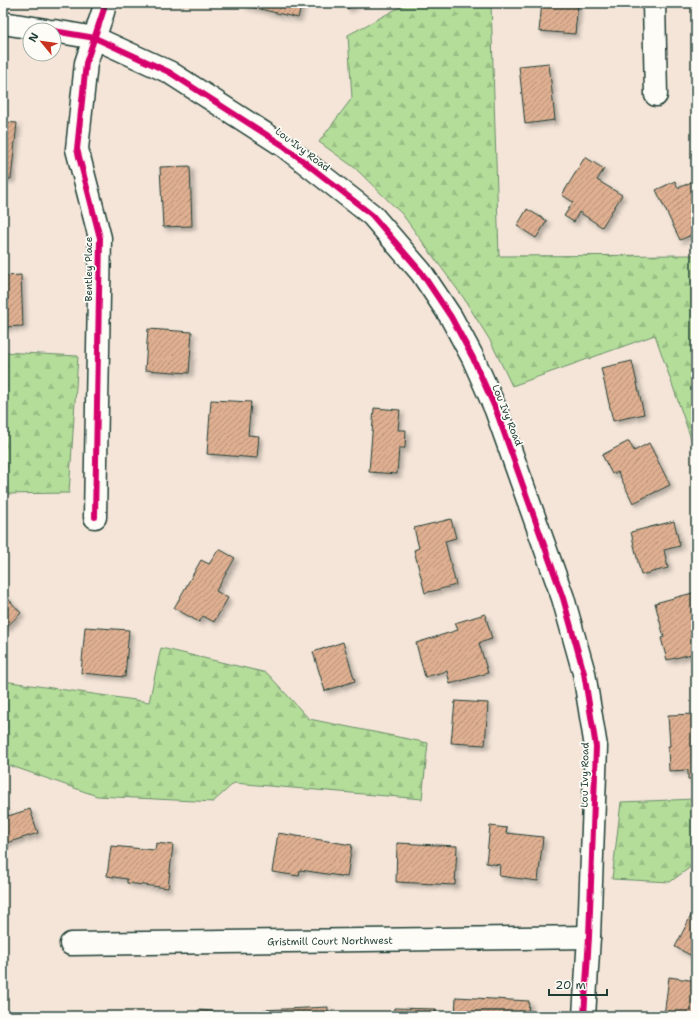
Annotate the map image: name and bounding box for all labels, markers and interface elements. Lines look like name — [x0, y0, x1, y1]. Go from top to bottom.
north arrow — [22, 22, 62, 62]
text: N — [25, 30, 43, 45]
street label: Lou Ivy Road — [273, 125, 333, 175]
street label: Bentley Place — [82, 236, 95, 301]
street label: Lou Ivy Road — [489, 383, 526, 448]
street label: Lou Ivy Road — [577, 742, 592, 808]
street label: Gristmill Court Northwest — [267, 934, 393, 948]
scale bar — [549, 971, 607, 997]
text: 20 m — [555, 977, 586, 993]

